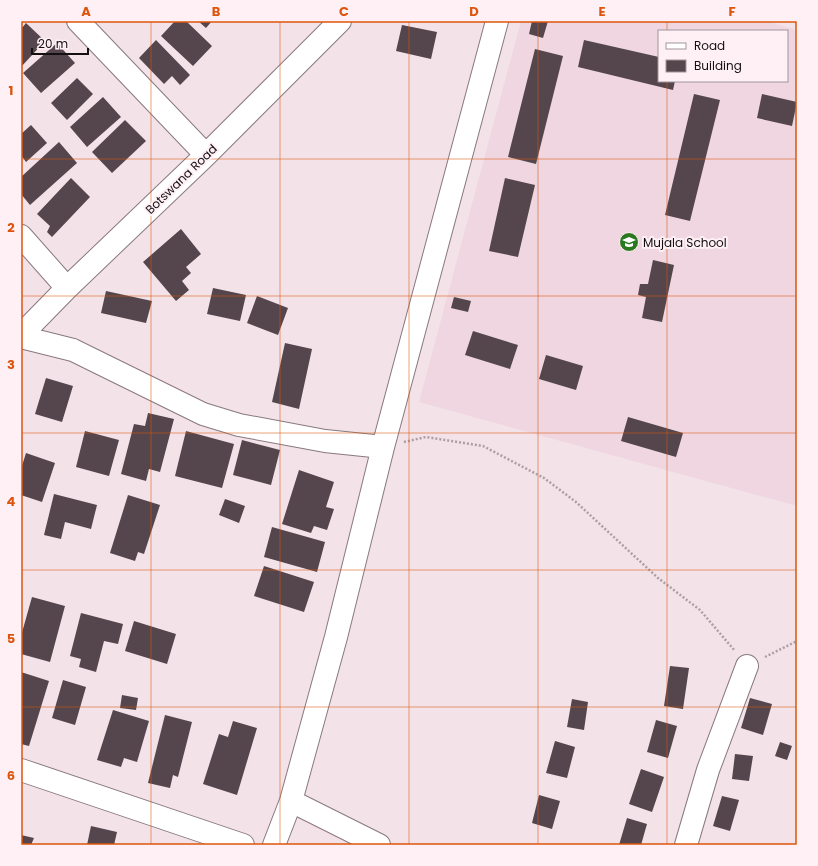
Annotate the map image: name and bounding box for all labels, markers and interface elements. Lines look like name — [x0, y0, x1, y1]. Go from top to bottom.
text: A — [81, 2, 91, 21]
text: B — [212, 2, 221, 21]
text: C — [339, 2, 349, 21]
text: D — [469, 2, 479, 21]
text: E — [598, 2, 606, 21]
text: F — [728, 2, 736, 21]
scale bar — [32, 30, 88, 56]
legend — [658, 30, 788, 82]
text: 20 m — [38, 35, 68, 52]
text: Road — [694, 37, 725, 54]
text: Building — [694, 57, 742, 74]
text: 1 — [9, 81, 13, 100]
street label: Botswana Road — [141, 140, 221, 218]
text: 2 — [7, 218, 15, 237]
school or university icon: Mujala School — [618, 231, 640, 253]
place label: Mujala School — [643, 234, 727, 251]
text: 3 — [7, 355, 15, 374]
text: 4 — [7, 492, 16, 511]
text: 5 — [7, 629, 15, 648]
text: 6 — [7, 766, 15, 785]

